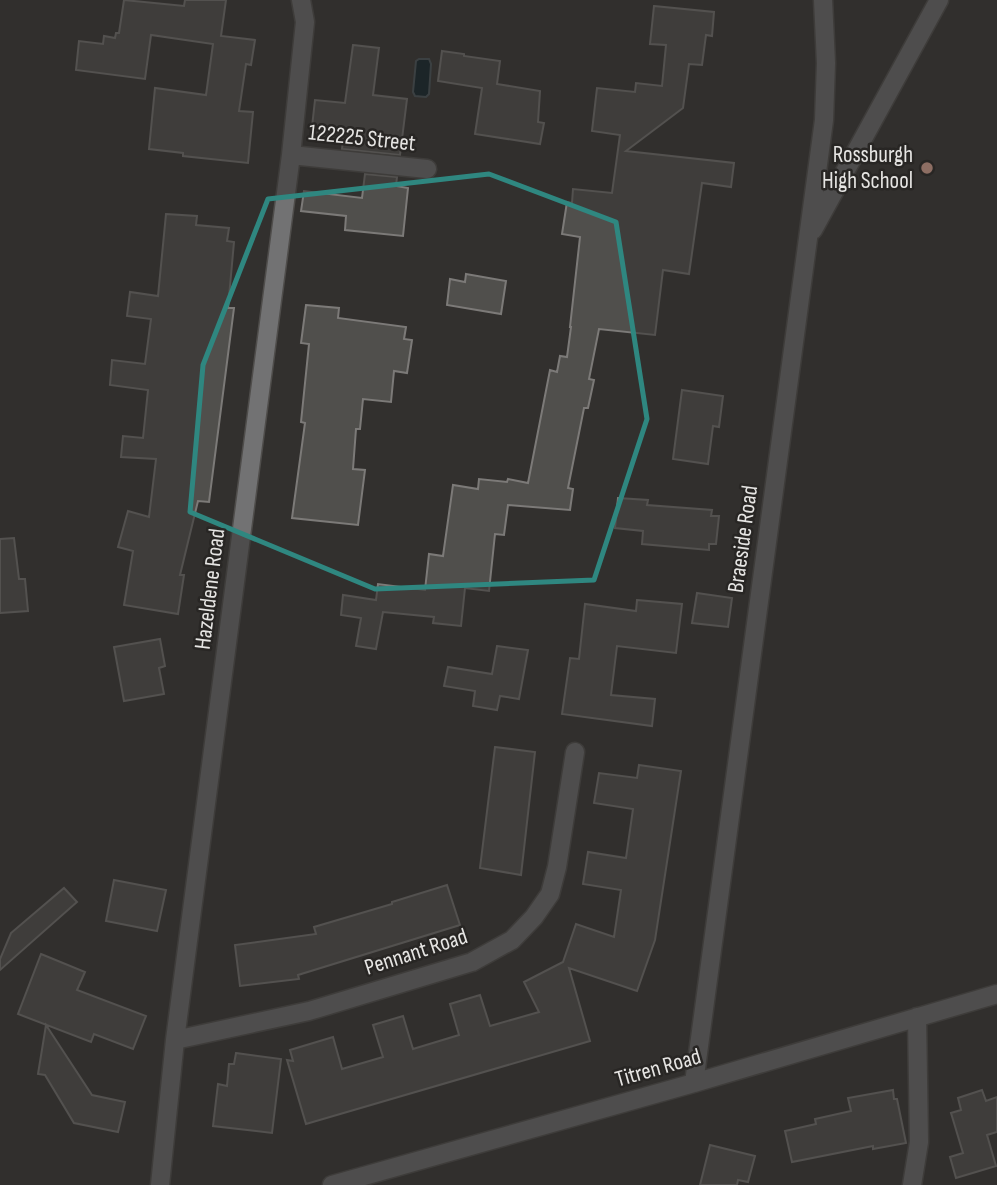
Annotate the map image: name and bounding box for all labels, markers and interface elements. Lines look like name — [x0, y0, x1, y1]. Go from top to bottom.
street label: 122225 Street — [307, 118, 417, 158]
place label: Rossburgh High School — [822, 141, 913, 195]
marker: Rossburgh High School — [919, 160, 935, 176]
street label: Braeside Road — [722, 484, 764, 594]
street label: Hazeldene Road — [189, 527, 231, 651]
street label: Pennant Road — [361, 922, 471, 982]
street label: Titren Road — [612, 1042, 704, 1094]

